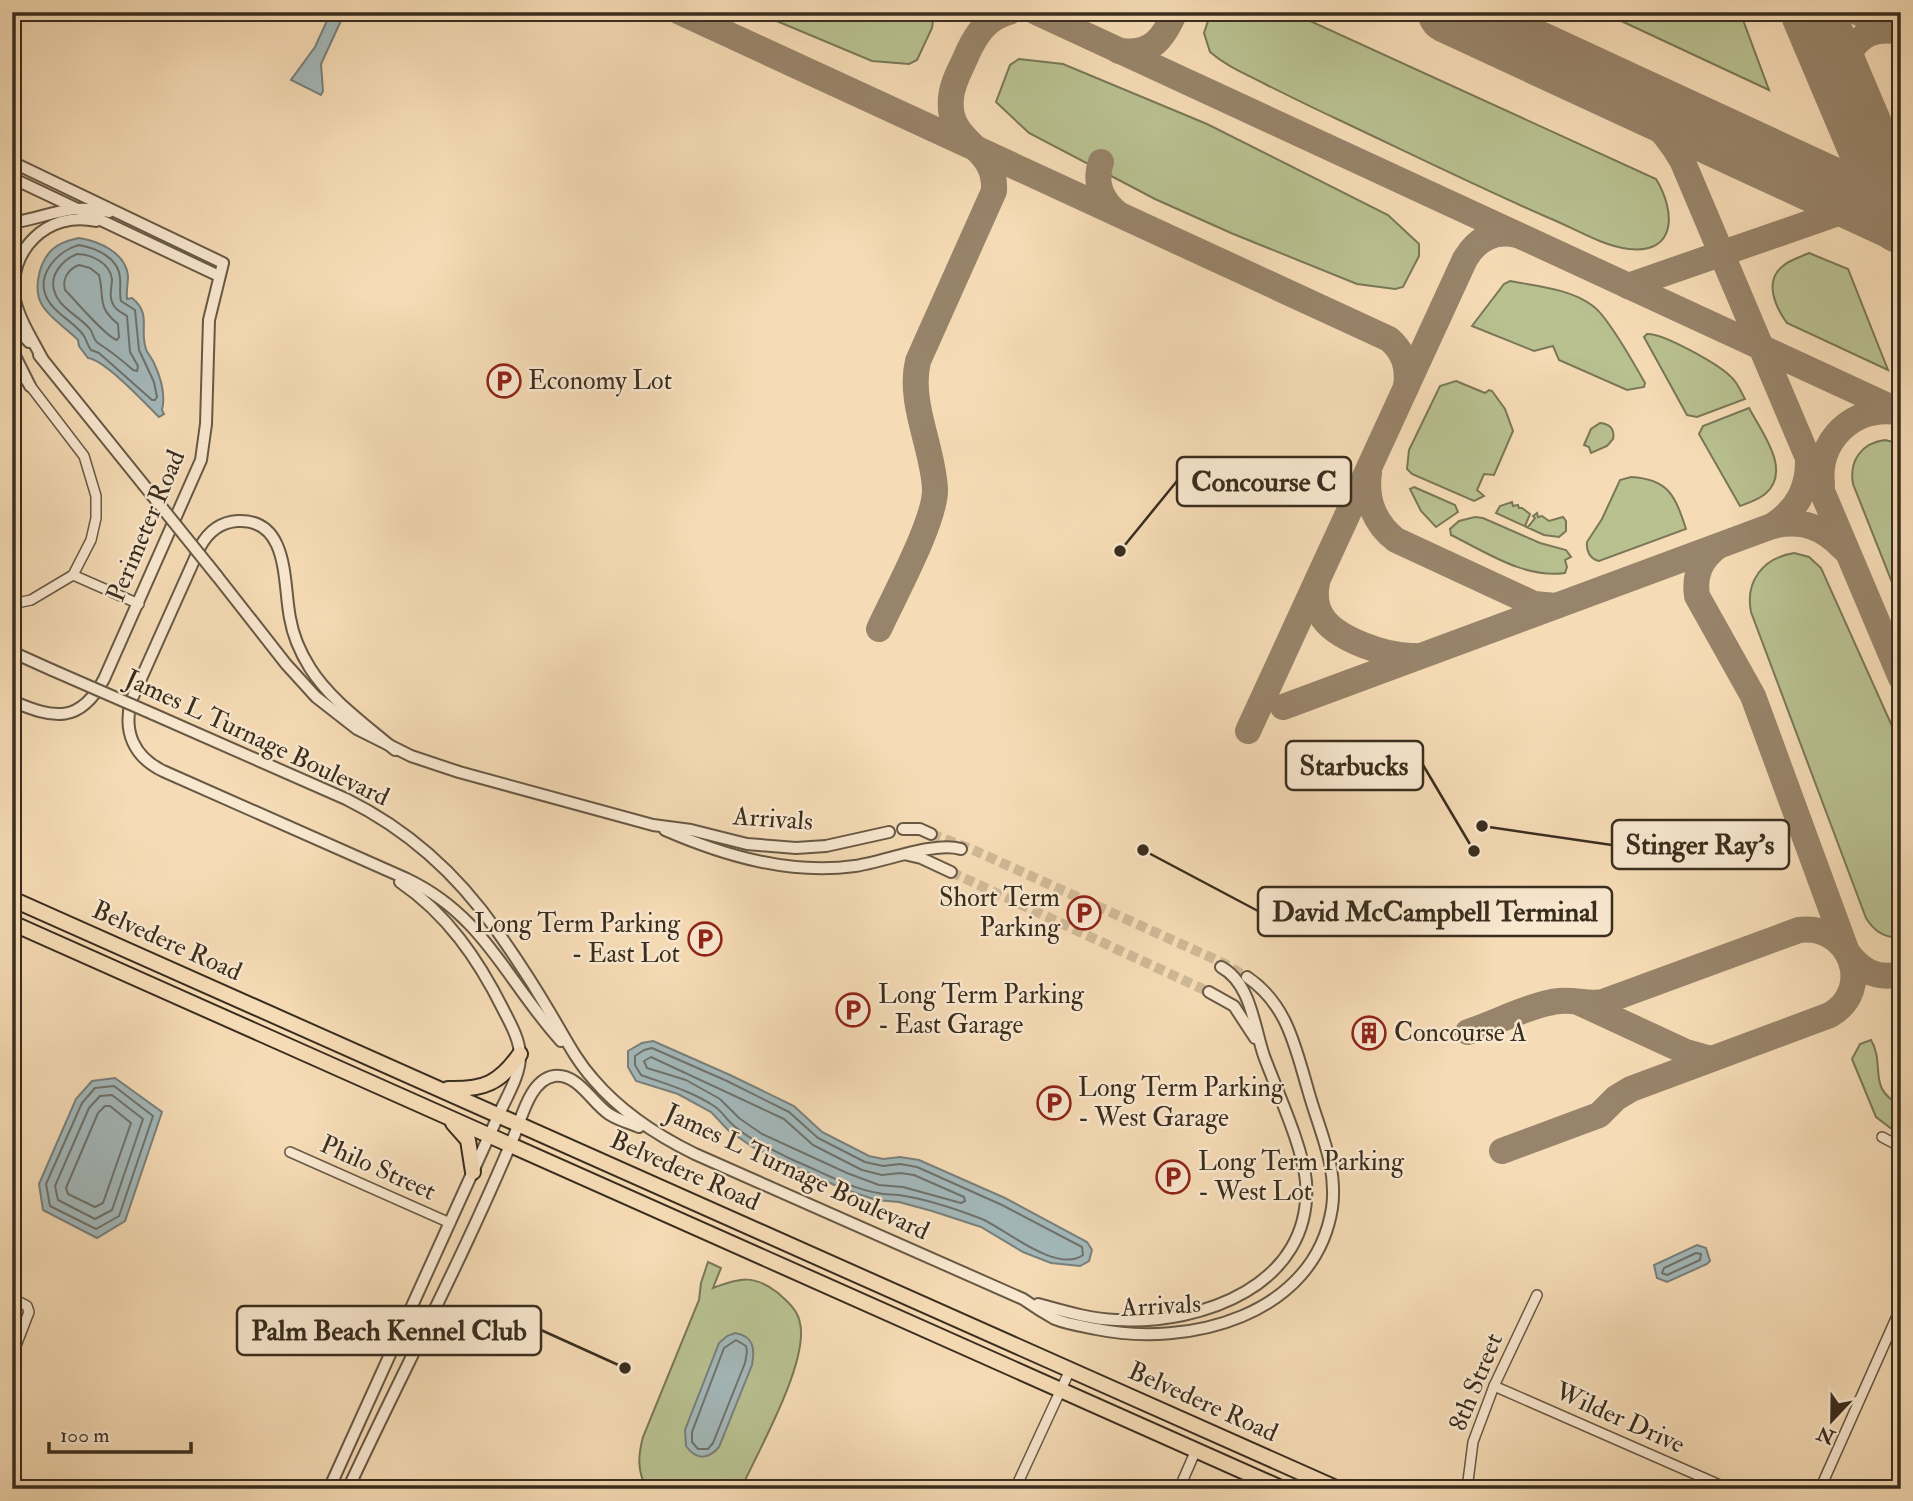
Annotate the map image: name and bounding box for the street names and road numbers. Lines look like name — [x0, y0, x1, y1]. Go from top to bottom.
street label: Perimeter Road — [100, 445, 192, 607]
street label: James L Turnage Boulevard — [119, 662, 394, 813]
street label: Arrivals — [731, 800, 814, 838]
street label: Belvedere Road — [87, 894, 247, 988]
street label: James L Turnage Boulevard — [659, 1096, 934, 1247]
street label: Belvedere Road — [605, 1124, 765, 1218]
street label: Philo Street — [315, 1128, 441, 1208]
street label: Arrivals — [1119, 1288, 1202, 1324]
street label: 8th Street — [1442, 1329, 1510, 1435]
street label: Belvedere Road — [1123, 1355, 1283, 1449]
street label: Wilder Drive — [1549, 1375, 1690, 1461]

